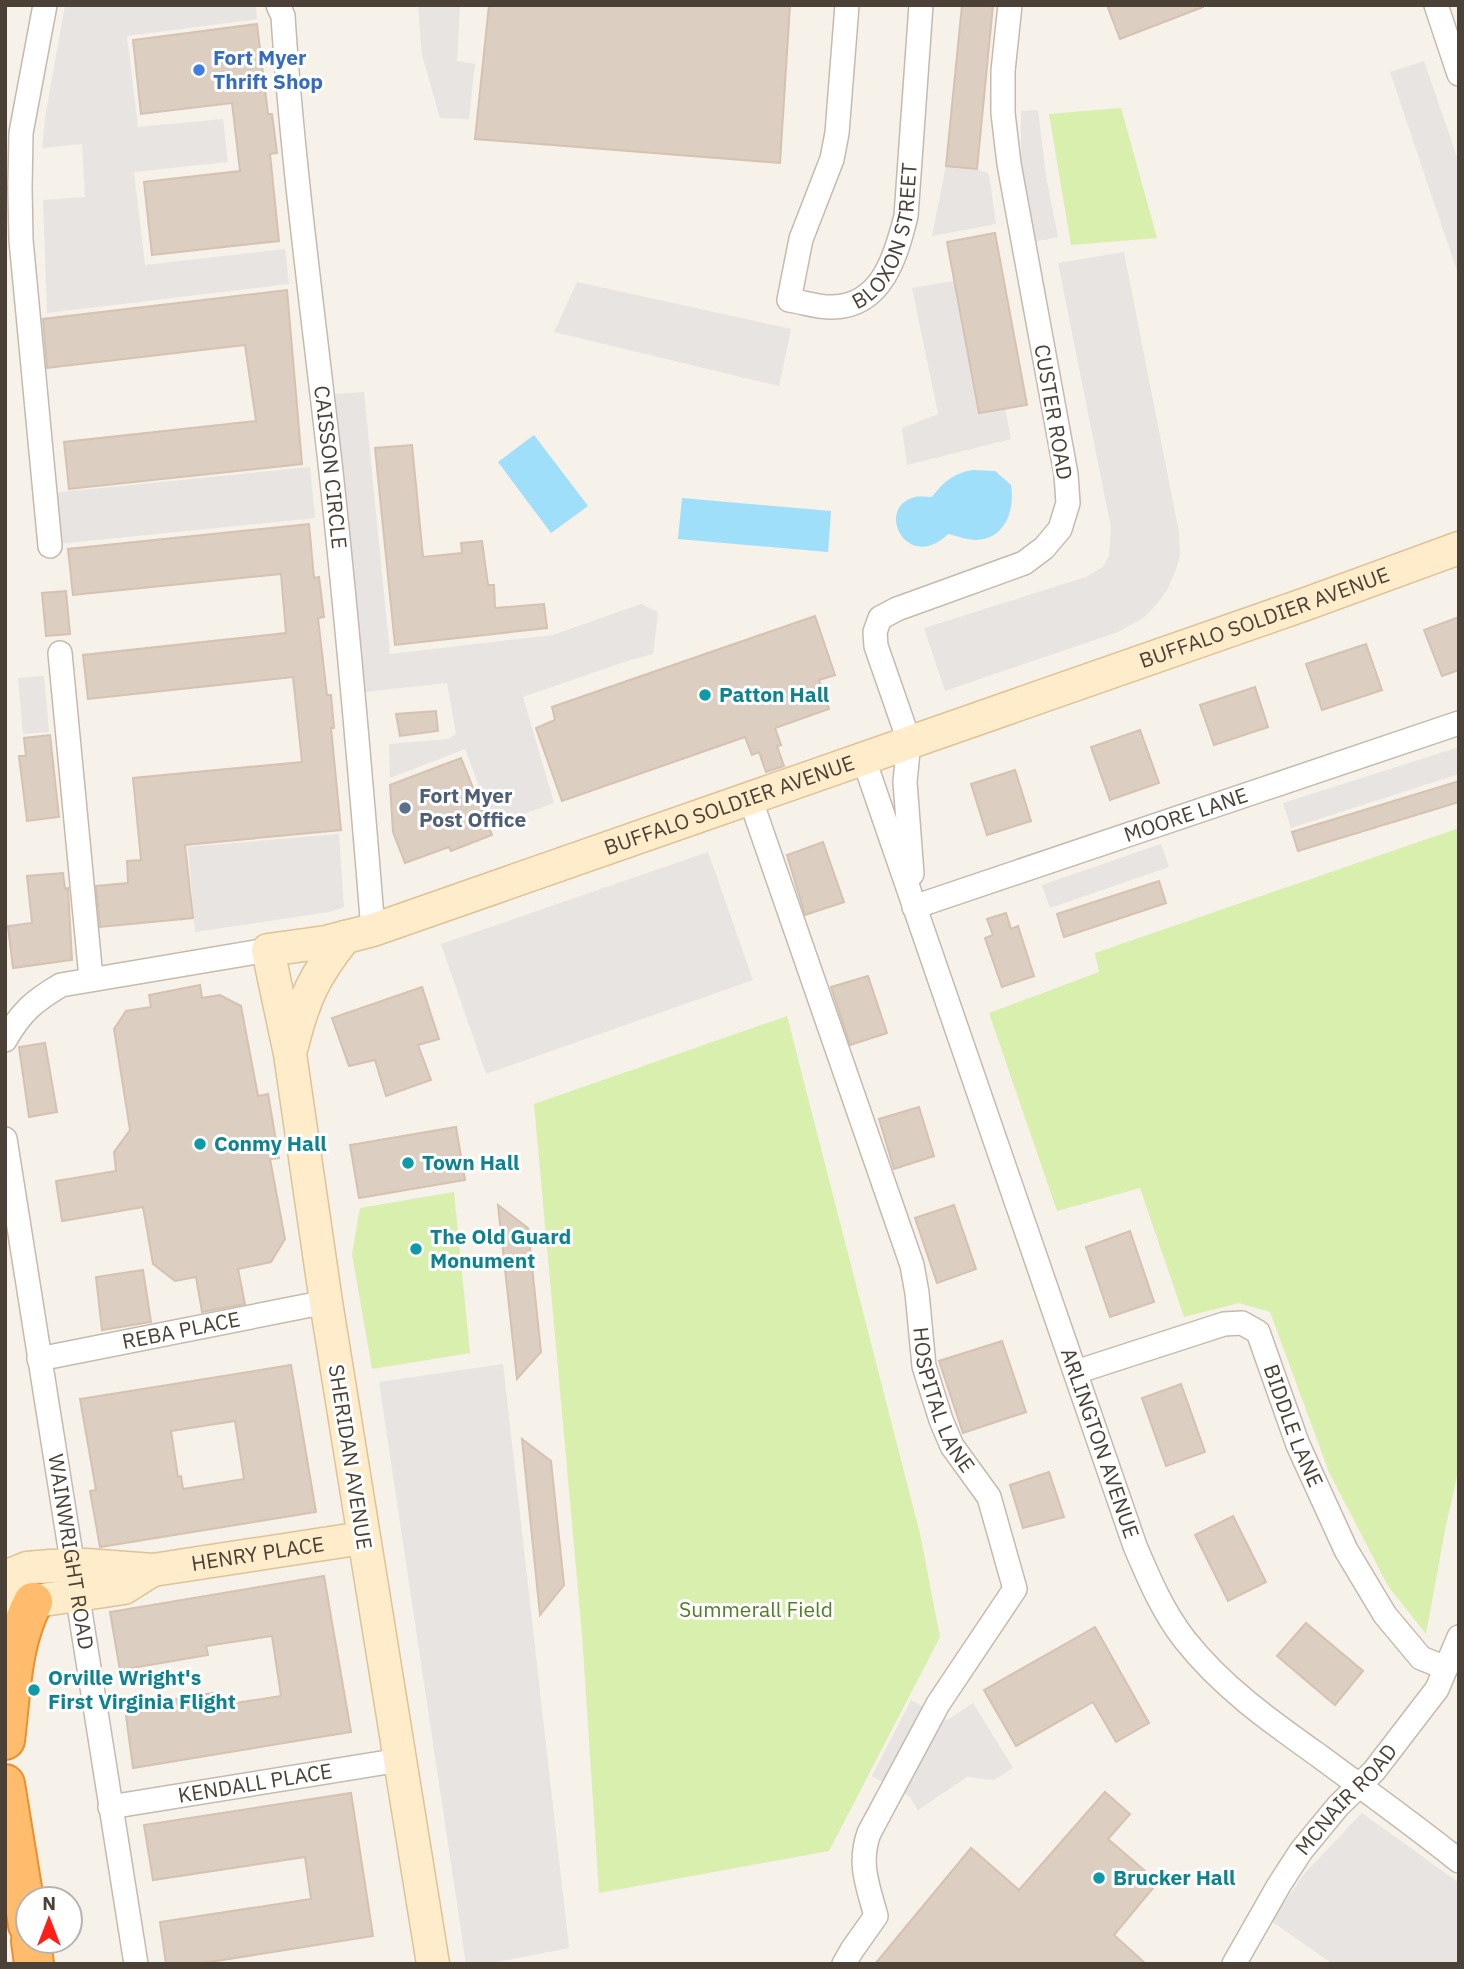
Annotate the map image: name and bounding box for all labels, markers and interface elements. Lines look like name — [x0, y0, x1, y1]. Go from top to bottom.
place label: Fort Myer Thrift Shop — [213, 43, 323, 95]
marker: Fort Myer Thrift Shop — [191, 62, 207, 78]
street label: BLOXON STREET — [847, 162, 923, 315]
street label: CUSTER ROAD — [1028, 342, 1080, 482]
street label: CAISSON CIRCLE — [308, 384, 354, 550]
street label: BUFFALO SOLDIER AVENUE — [1135, 560, 1393, 674]
place label: Patton Hall — [719, 680, 829, 708]
marker: Patton Hall — [697, 687, 713, 703]
street label: BUFFALO SOLDIER AVENUE — [600, 748, 858, 861]
street label: MOORE LANE — [1120, 780, 1251, 848]
place label: Fort Myer Post Office — [419, 781, 527, 833]
marker: Fort Myer Post Office — [397, 800, 413, 816]
place label: Conmy Hall — [214, 1129, 327, 1157]
marker: Conmy Hall — [192, 1136, 208, 1152]
place label: Town Hall — [422, 1148, 519, 1176]
marker: Town Hall — [400, 1155, 416, 1171]
place label: The Old Guard Monument — [430, 1222, 571, 1274]
marker: The Old Guard Monument — [408, 1241, 424, 1257]
street label: REBA PLACE — [120, 1304, 242, 1355]
street label: HOSPITAL LANE — [907, 1326, 982, 1478]
street label: ARLINGTON AVENUE — [1055, 1344, 1146, 1542]
street label: BIDDLE LANE — [1258, 1360, 1330, 1491]
street label: SHERIDAN AVENUE — [323, 1362, 379, 1551]
street label: WAINWRIGHT ROAD — [42, 1452, 101, 1652]
street label: HENRY PLACE — [189, 1529, 326, 1577]
park label: Summerall Field — [679, 1595, 833, 1623]
place label: Orville Wright's First Virginia Flight — [48, 1663, 236, 1715]
marker: Orville Wright's First Virginia Flight — [26, 1682, 42, 1698]
street label: MCNAIR ROAD — [1288, 1738, 1403, 1861]
street label: KENDALL PLACE — [176, 1756, 334, 1809]
place label: Brucker Hall — [1113, 1863, 1235, 1891]
marker: Brucker Hall — [1091, 1870, 1107, 1886]
north arrow — [14, 1885, 84, 1955]
text: N — [42, 1891, 56, 1915]

